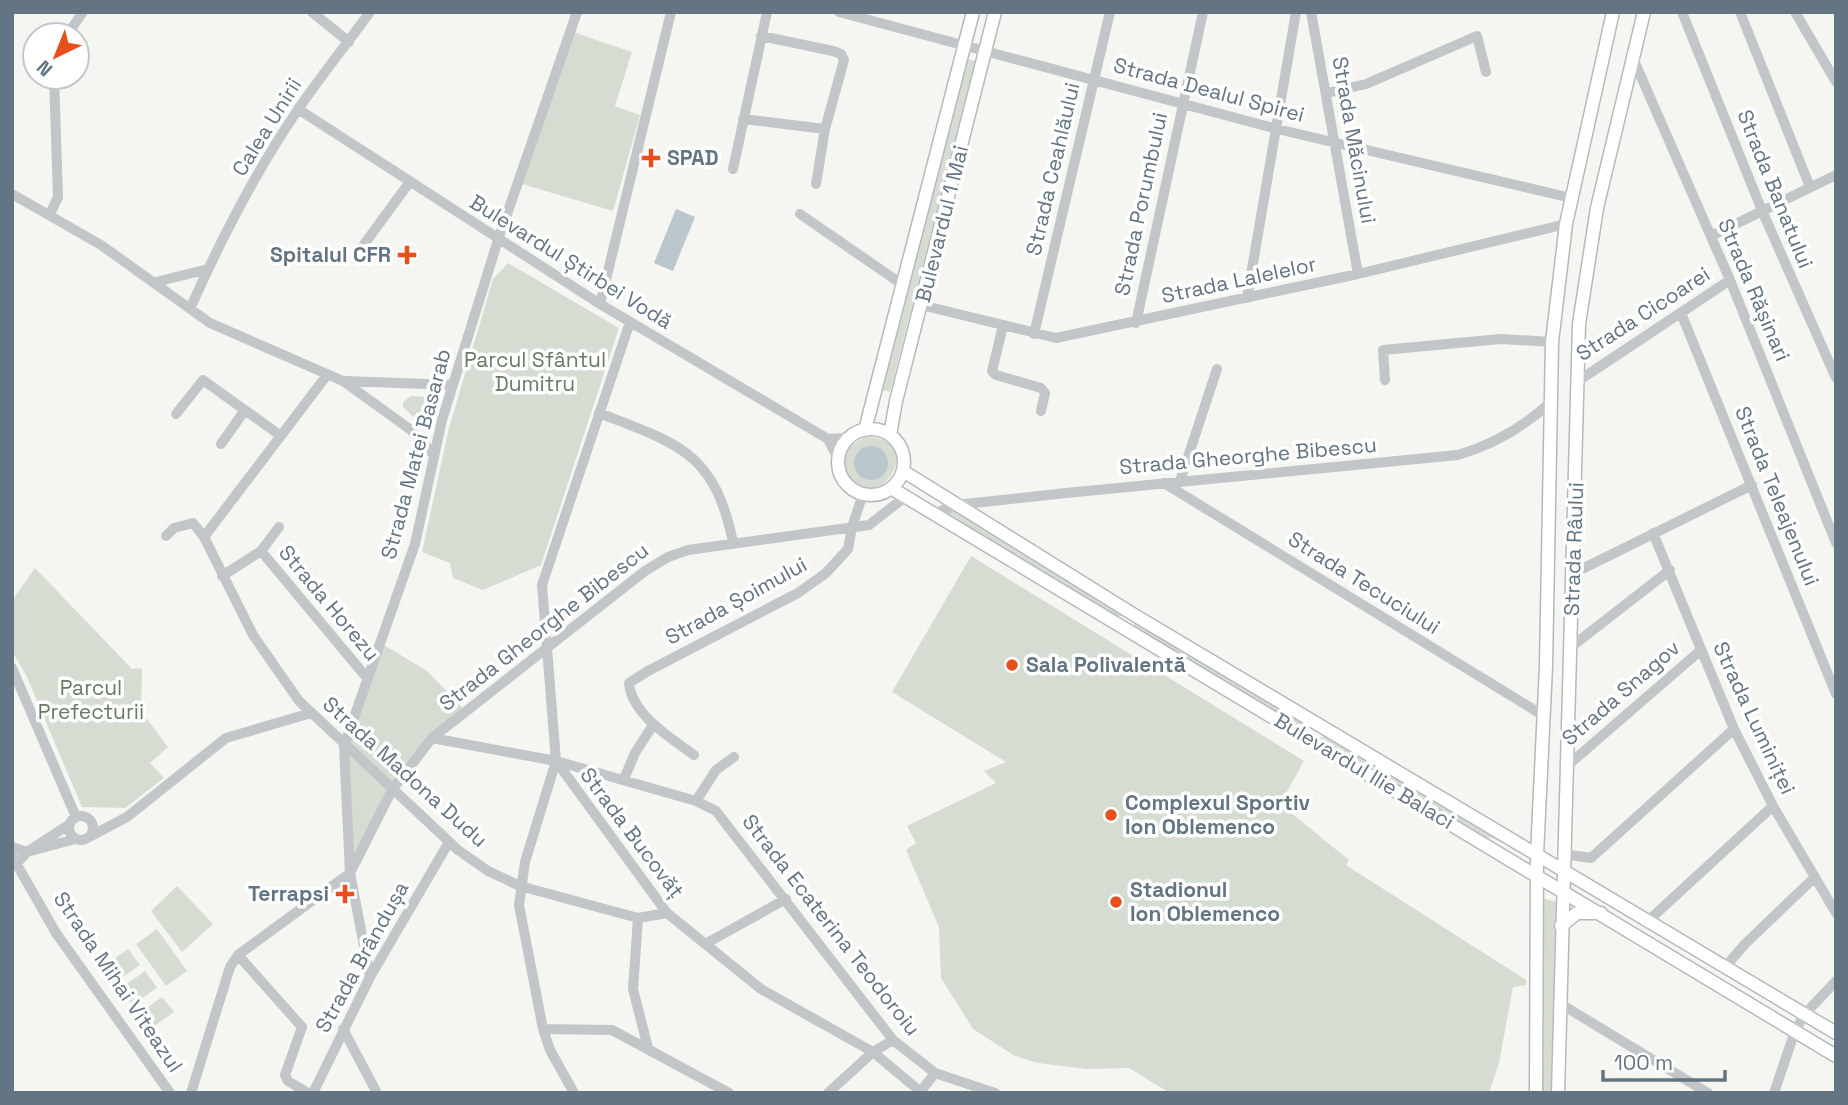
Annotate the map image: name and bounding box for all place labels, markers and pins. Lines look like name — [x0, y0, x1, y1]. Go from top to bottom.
place label: SPAD — [667, 144, 719, 171]
marker: SPAD — [641, 148, 661, 168]
place label: Spitalul CFR — [270, 241, 391, 268]
marker: Spitalul CFR — [397, 245, 417, 265]
place label: Sala Polivalentă — [1026, 651, 1186, 678]
marker: Sala Polivalentă — [1004, 657, 1020, 673]
place label: Complexul Sportiv Ion Oblemenco — [1125, 789, 1310, 840]
marker: Complexul Sportiv Ion Oblemenco — [1103, 807, 1119, 823]
place label: Stadionul Ion Oblemenco — [1130, 876, 1280, 927]
place label: Terrapsi — [248, 880, 329, 907]
marker: Terrapsi — [335, 884, 355, 904]
marker: Stadionul Ion Oblemenco — [1108, 894, 1124, 910]

